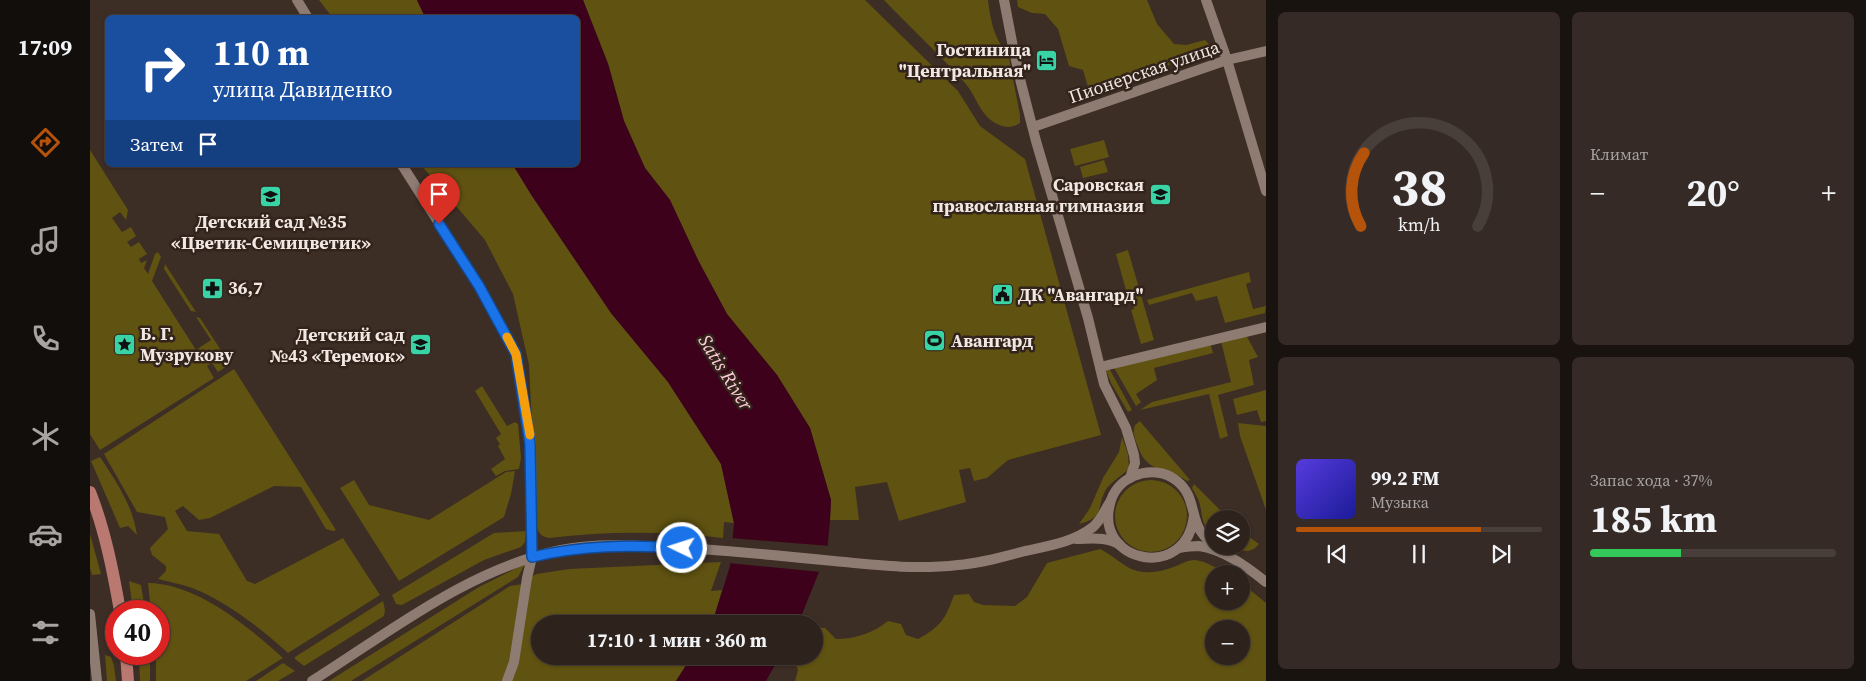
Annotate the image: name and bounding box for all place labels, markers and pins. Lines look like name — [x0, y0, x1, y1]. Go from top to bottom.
place label: Гостиница "Центральная" — [899, 37, 1031, 83]
hotel icon: Гостиница "Центральная" — [1035, 48, 1059, 72]
place label: Саровская православная гимназия — [932, 172, 1144, 218]
pin — [418, 173, 460, 224]
school or university icon: Саровская православная гимназия — [1148, 183, 1172, 207]
school or university icon: Детский сад №35 «Цветик-Семицветик» — [259, 185, 283, 209]
place label: Детский сад №35 «Цветик-Семицветик» — [171, 209, 371, 255]
place label: 36,7 — [228, 275, 263, 300]
pharmacy icon: 36,7 — [200, 276, 224, 300]
place label: ДК "Авангард" — [1018, 282, 1144, 307]
public building icon: ДК "Авангард" — [990, 283, 1014, 307]
place label: Б. Г. Музрукову — [140, 321, 234, 367]
place label: Детский сад №43 «Теремок» — [270, 322, 405, 368]
place label: Авангард — [951, 328, 1033, 353]
sports icon: Авангард — [923, 329, 947, 353]
place icon: Б. Г. Музрукову — [112, 332, 136, 356]
school or university icon: Детский сад №43 «Теремок» — [409, 333, 433, 357]

